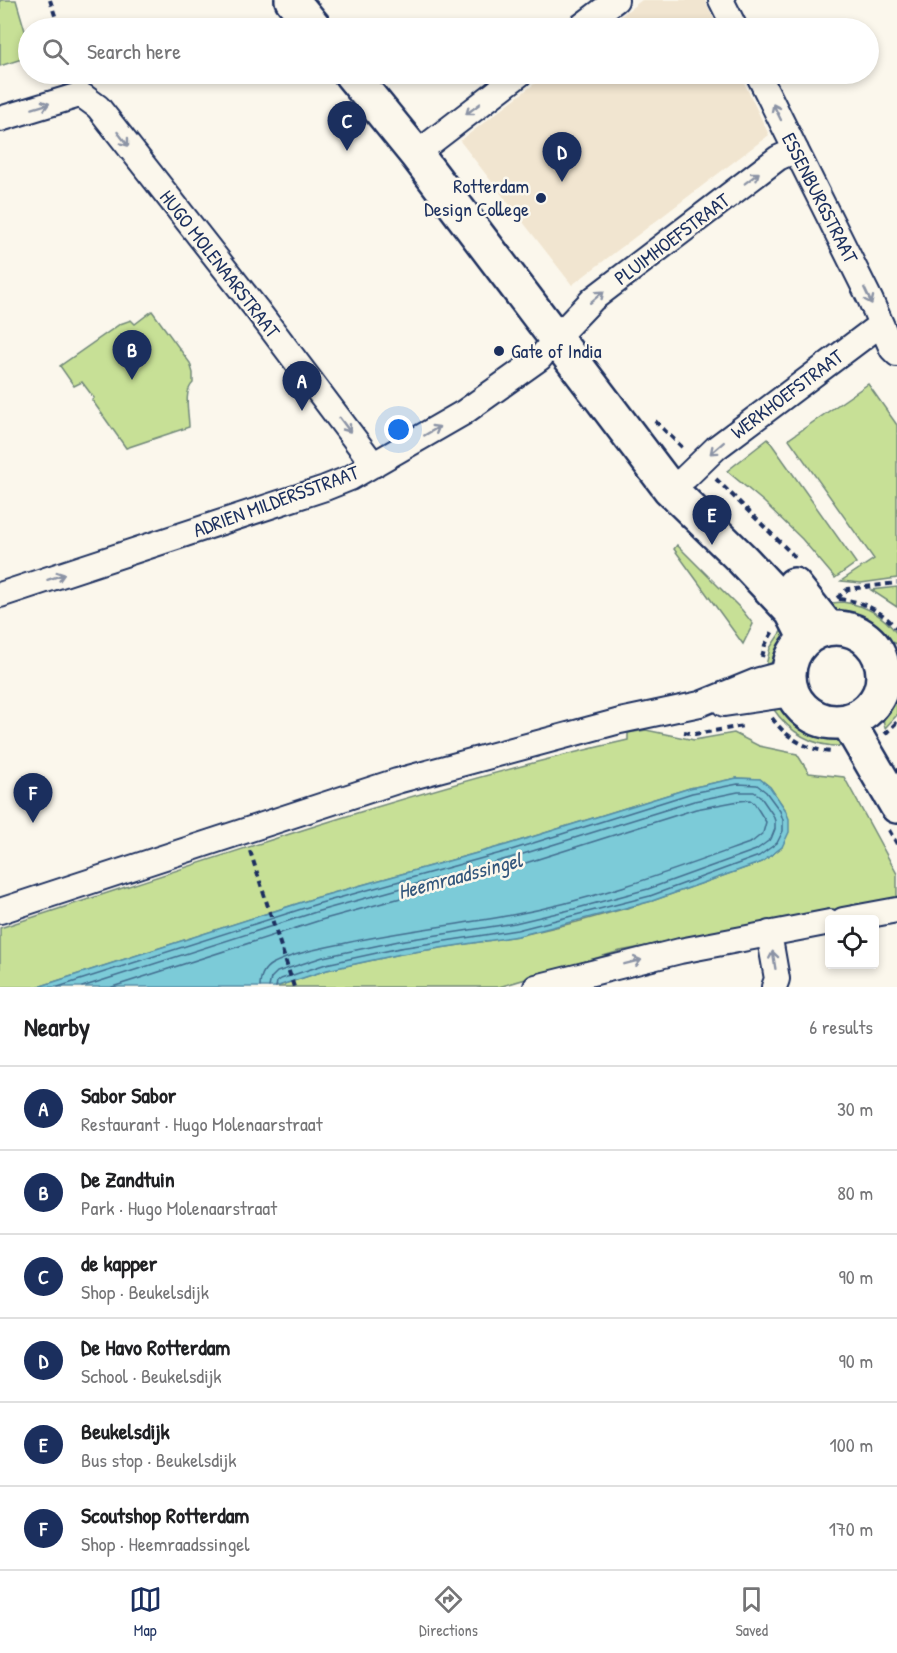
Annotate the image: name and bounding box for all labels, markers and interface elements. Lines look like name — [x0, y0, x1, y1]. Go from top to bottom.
search box — [18, 18, 879, 84]
icon: search — [39, 35, 72, 68]
text: Search here — [87, 36, 181, 66]
one-way arrow — [32, 100, 51, 111]
pin: C — [328, 102, 366, 151]
one-way arrow — [466, 103, 482, 115]
one-way arrow — [770, 103, 782, 121]
street label: ESSENBURGSTRAAT — [776, 128, 865, 268]
one-way arrow — [116, 130, 129, 146]
pin: D — [542, 132, 582, 182]
place label: Rotterdam Design College — [424, 172, 529, 222]
one-way arrow — [743, 172, 759, 184]
street label: HUGO MOLENAARSTRAAT — [154, 184, 287, 344]
street label: PLUIMHOEFSTRAAT — [608, 186, 735, 291]
marker: Rotterdam Design College — [534, 191, 548, 205]
one-way arrow — [863, 286, 875, 304]
one-way arrow — [589, 290, 605, 303]
pin: B — [112, 330, 152, 380]
place label: Gate of India — [511, 337, 602, 364]
street label: WERKHOEFSTRAAT — [725, 342, 849, 445]
marker: Gate of India — [492, 344, 506, 358]
pin: A — [282, 362, 322, 411]
your location — [384, 415, 413, 444]
one-way arrow — [339, 417, 352, 433]
one-way arrow — [423, 425, 440, 437]
one-way arrow — [710, 441, 725, 455]
street label: ADRIEN MILDERSSTRAAT — [189, 458, 363, 543]
pin: E — [692, 496, 732, 545]
one-way arrow — [46, 571, 65, 582]
pin: F — [14, 774, 52, 823]
water label: Heemraadssingel — [395, 845, 526, 906]
map controls — [825, 915, 879, 969]
button: locate — [825, 915, 879, 969]
one-way arrow — [768, 951, 779, 970]
one-way arrow — [624, 956, 643, 968]
text: Nearby — [24, 1009, 90, 1044]
text: 6 results — [809, 1013, 873, 1040]
text: Sabor Sabor — [81, 1080, 176, 1110]
text: A — [39, 1095, 48, 1122]
text: 30 m — [837, 1095, 873, 1122]
text: Restaurant · Hugo Molenaarstraat — [81, 1110, 323, 1137]
text: De Zandtuin — [81, 1164, 175, 1194]
text: B — [38, 1179, 49, 1206]
text: 80 m — [837, 1179, 873, 1206]
text: Park · Hugo Molenaarstraat — [81, 1194, 277, 1221]
text: de kapper — [81, 1248, 157, 1278]
text: C — [38, 1263, 49, 1290]
text: 90 m — [839, 1263, 873, 1290]
text: Shop · Beukelsdijk — [81, 1278, 209, 1305]
text: De Havo Rotterdam — [81, 1332, 230, 1362]
text: D — [39, 1347, 48, 1374]
text: 90 m — [839, 1347, 873, 1374]
text: School · Beukelsdijk — [81, 1362, 222, 1389]
text: Beukelsdijk — [81, 1416, 170, 1446]
text: E — [39, 1431, 48, 1458]
text: 100 m — [830, 1431, 873, 1458]
text: Bus stop · Beukelsdijk — [81, 1446, 237, 1473]
text: Scoutshop Rotterdam — [81, 1500, 249, 1530]
text: F — [40, 1515, 47, 1542]
text: 170 m — [829, 1515, 873, 1542]
text: Shop · Heemraadssingel — [81, 1530, 250, 1557]
tab: Map — [129, 1583, 162, 1641]
tab: Directions — [419, 1583, 478, 1641]
tab: Saved — [735, 1583, 768, 1641]

